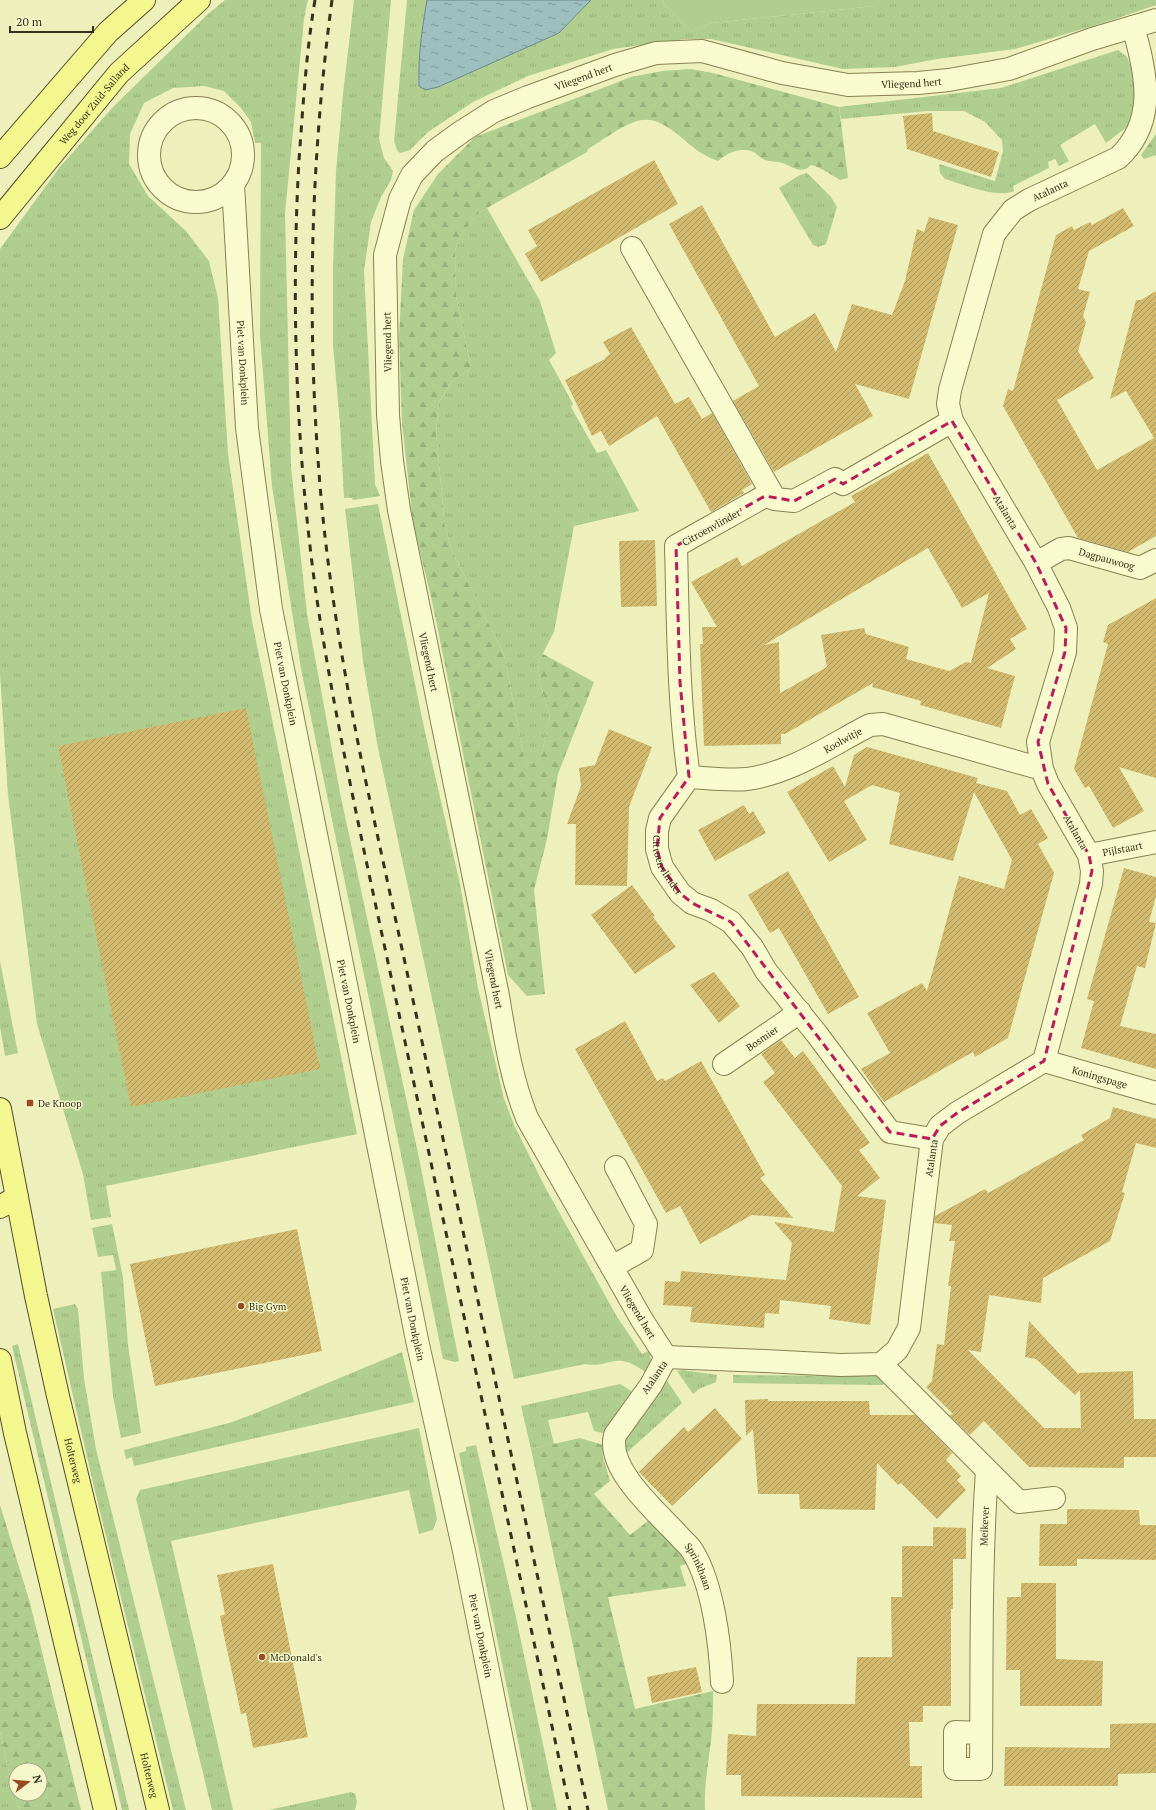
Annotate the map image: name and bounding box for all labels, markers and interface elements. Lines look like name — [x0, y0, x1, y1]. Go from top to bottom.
scale bar — [10, 8, 93, 34]
text: 20 m — [16, 14, 43, 29]
street label: Vliegend hert — [553, 60, 614, 94]
street label: Weg door Zuid-Salland — [57, 61, 133, 147]
street label: Vliegend hert — [881, 75, 943, 91]
street label: Atalanta — [1030, 177, 1070, 204]
street label: Vliegend hert — [380, 311, 395, 372]
street label: Piet van Donkplein — [234, 320, 252, 406]
street label: Atalanta — [990, 493, 1021, 532]
street label: Citroenvlinder — [680, 506, 743, 549]
street label: Dagpauwoog — [1077, 545, 1137, 573]
street label: Vliegend hert — [416, 631, 441, 693]
street label: Piet van Donkplein — [271, 641, 300, 727]
street label: Koolwitje — [821, 724, 864, 756]
street label: Atalanta — [1060, 813, 1091, 852]
street label: Citroenvlinder — [650, 835, 685, 898]
street label: Pijlstaart — [1101, 839, 1144, 859]
street label: Vliegend hert — [481, 948, 506, 1010]
street label: Piet van Donkplein — [334, 958, 364, 1044]
street label: Bosmier — [743, 1023, 781, 1054]
street label: Koningspage — [1070, 1063, 1129, 1092]
place label: De Knoop — [38, 1097, 82, 1110]
marker: De Knoop — [25, 1098, 35, 1108]
street label: Atalanta — [922, 1138, 941, 1178]
street label: Piet van Donkplein — [398, 1276, 427, 1362]
street label: Vliegend hert — [616, 1283, 659, 1342]
place label: Big Gym — [249, 1300, 287, 1313]
marker: Big Gym — [236, 1301, 246, 1311]
street label: Atalanta — [638, 1358, 670, 1397]
street label: Holterweg — [61, 1437, 85, 1485]
street label: Meikever — [977, 1505, 992, 1546]
street label: Sprinkhaan — [682, 1540, 714, 1592]
street label: Piet van Donkplein — [466, 1593, 495, 1679]
place label: McDonald's — [270, 1651, 322, 1664]
marker: McDonald's — [257, 1652, 267, 1662]
street label: Holterweg — [137, 1752, 161, 1800]
north arrow — [8, 1762, 48, 1802]
text: N — [30, 1773, 46, 1786]

